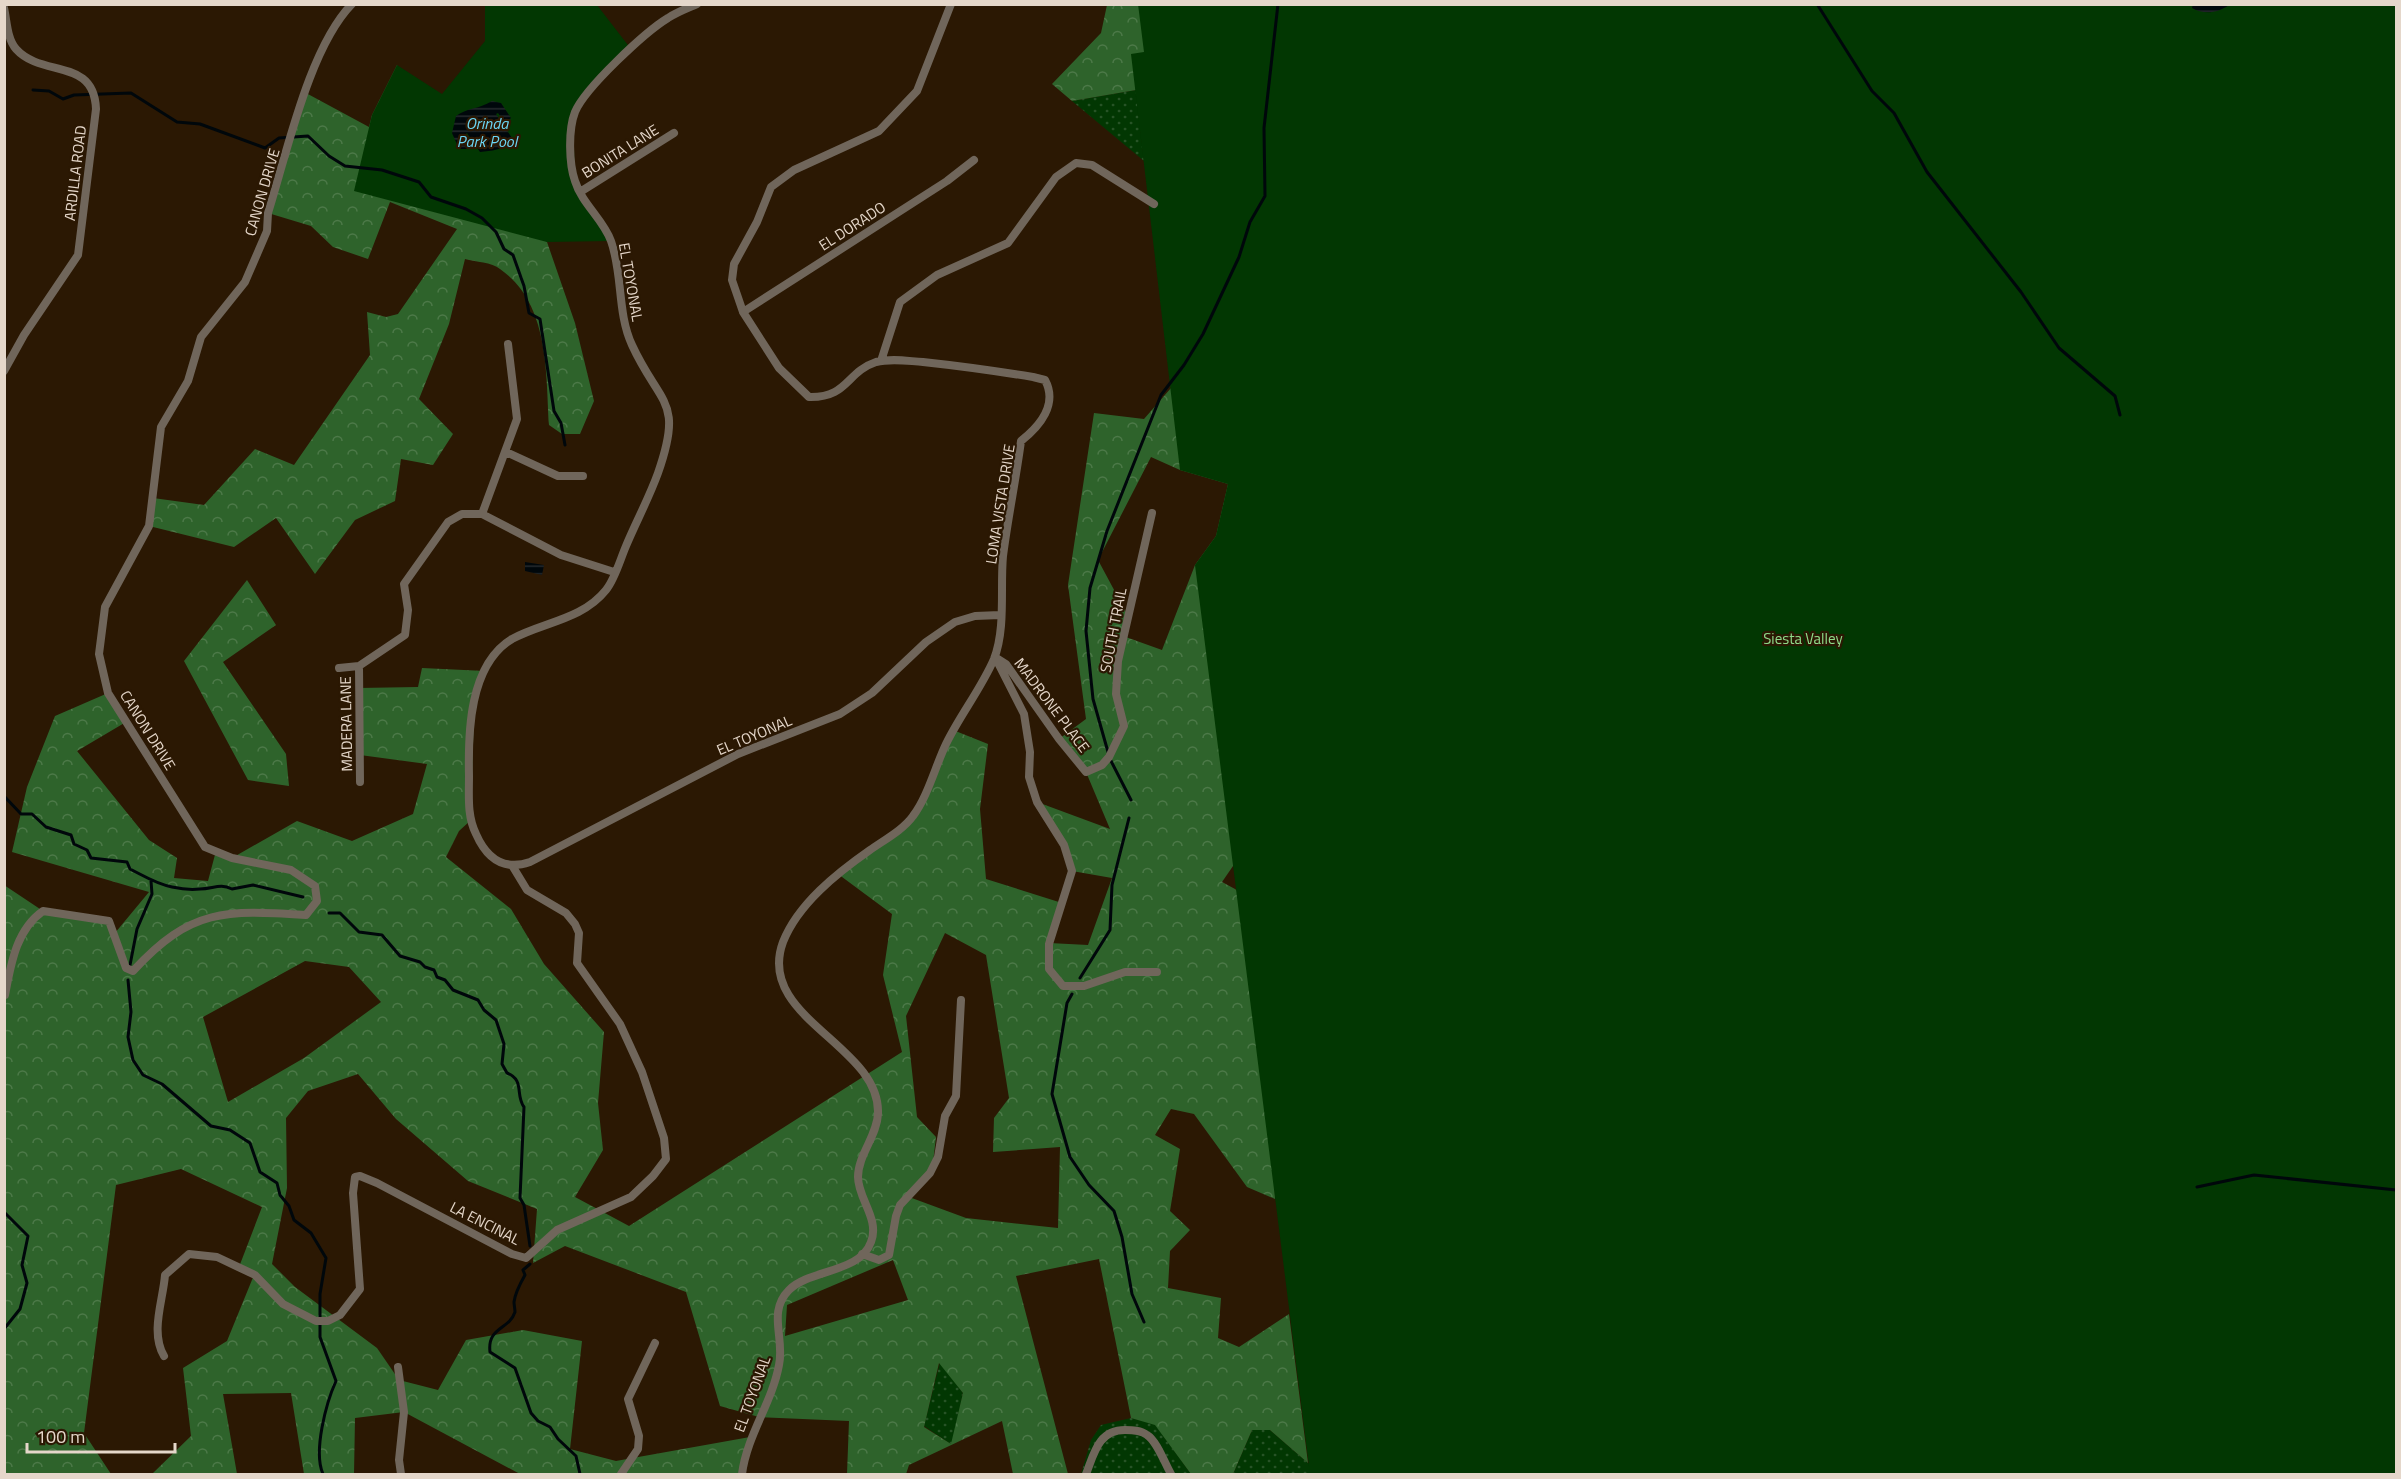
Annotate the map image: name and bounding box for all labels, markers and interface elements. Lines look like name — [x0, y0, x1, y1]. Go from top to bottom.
water label: Orinda Park Pool — [457, 111, 519, 153]
street label: BONITA LANE — [577, 118, 663, 184]
street label: ARDILLA ROAD — [58, 124, 92, 222]
street label: CANON DRIVE — [239, 145, 285, 239]
street label: EL DORADO — [814, 196, 890, 256]
street label: EL TOYONAL — [613, 241, 649, 323]
street label: LOMA VISTA DRIVE — [979, 442, 1021, 566]
street label: SOUTH TRAIL — [1094, 586, 1132, 674]
park label: Siesta Valley — [1763, 627, 1843, 650]
street label: MADRONE PLACE — [1009, 653, 1095, 757]
street label: MADERA LANE — [334, 676, 358, 772]
street label: CANON DRIVE — [114, 686, 182, 774]
street label: EL TOYONAL — [713, 709, 795, 761]
street label: LA ENCINAL — [446, 1196, 524, 1250]
street label: EL TOYONAL — [728, 1353, 776, 1435]
scale bar — [27, 1416, 176, 1454]
text: 100 m — [36, 1423, 85, 1450]

